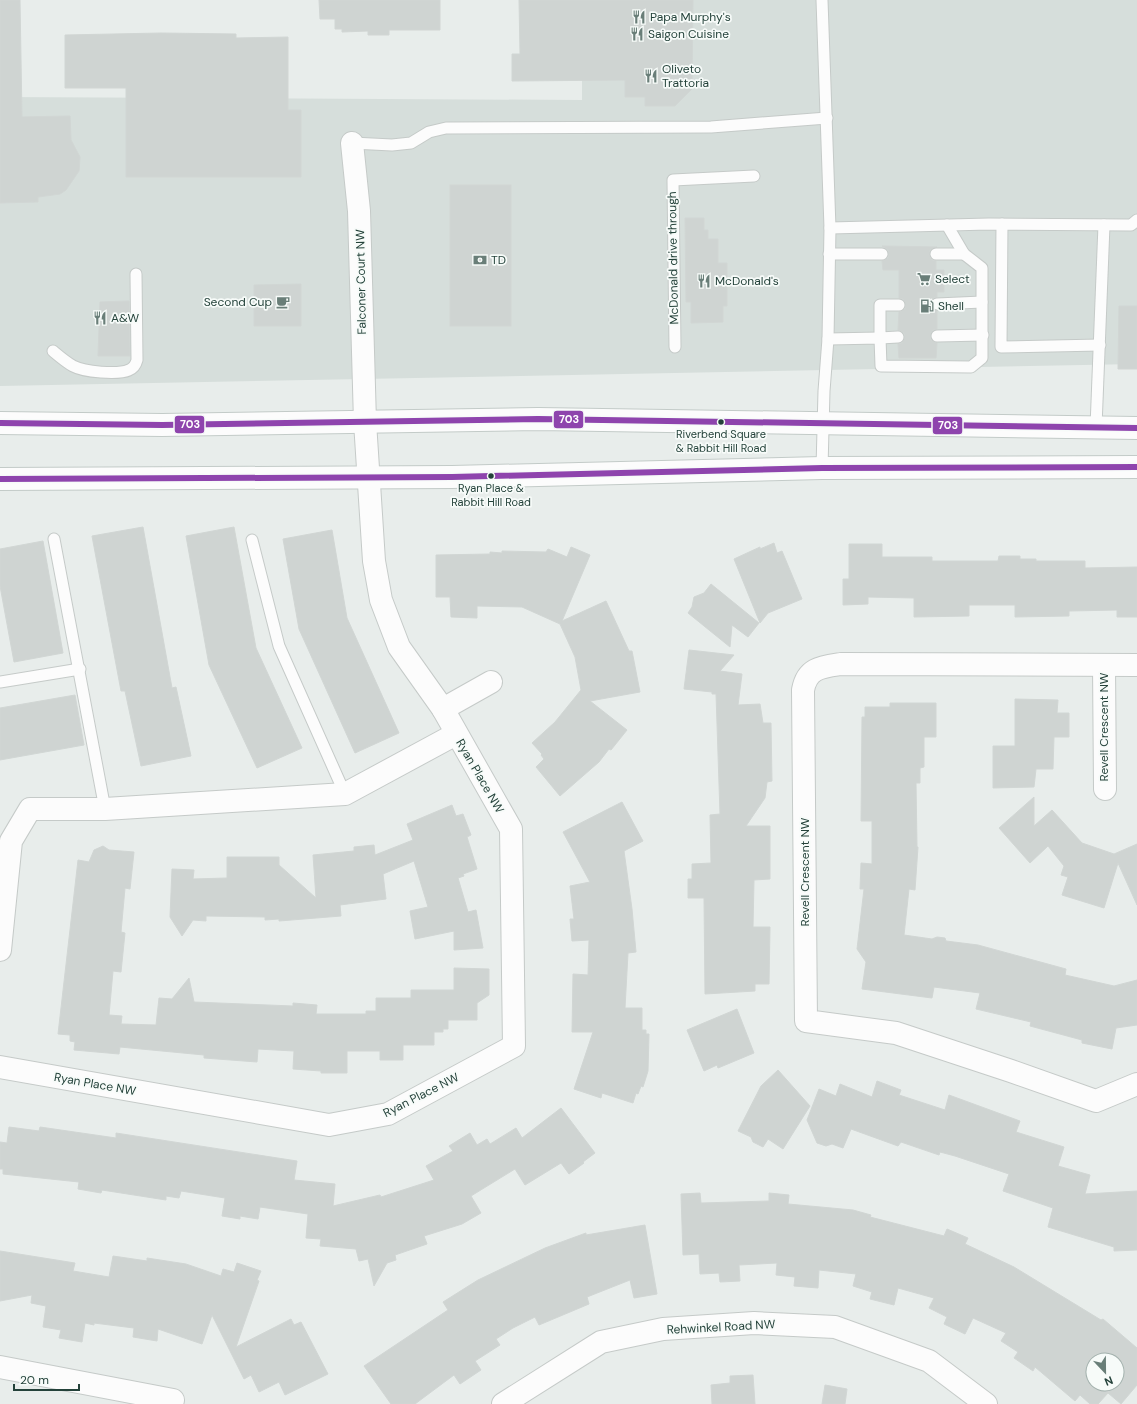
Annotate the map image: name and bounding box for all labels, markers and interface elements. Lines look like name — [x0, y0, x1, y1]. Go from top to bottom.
restaurant icon: Papa Murphy's — [631, 9, 647, 25]
place label: Papa Murphy's — [650, 9, 731, 25]
restaurant icon: Saigon Cuisine — [629, 26, 645, 42]
place label: Saigon Cuisine — [648, 26, 729, 42]
place label: Oliveto Trattoria — [662, 61, 709, 91]
restaurant icon: Oliveto Trattoria — [643, 68, 659, 84]
street label: McDonald drive through — [664, 191, 682, 325]
street label: Falconer Court NW — [352, 229, 370, 335]
bank icon: TD — [472, 252, 488, 268]
place label: TD — [491, 252, 506, 268]
supermarket icon: Select — [916, 271, 932, 287]
place label: Select — [935, 271, 970, 287]
restaurant icon: McDonald's — [696, 273, 712, 289]
place label: McDonald's — [715, 273, 779, 289]
place label: Second Cup — [204, 294, 272, 310]
cafe icon: Second Cup — [275, 294, 291, 310]
fuel station icon: Shell — [919, 298, 935, 314]
place label: Shell — [938, 298, 964, 314]
restaurant icon: A&W — [92, 310, 108, 326]
place label: A&W — [111, 310, 139, 326]
line badge: 703 — [553, 410, 584, 429]
text: 703 — [559, 412, 579, 426]
line badge: 703 — [174, 415, 205, 434]
line badge: 703 — [932, 416, 963, 435]
text: 703 — [180, 417, 200, 431]
marker: Riverbend Square & Rabbit Hill Road — [716, 417, 726, 427]
text: 703 — [938, 418, 958, 432]
place label: Riverbend Square & Rabbit Hill Road — [676, 427, 766, 455]
marker: Ryan Place & Rabbit Hill Road — [486, 471, 496, 481]
place label: Ryan Place & Rabbit Hill Road — [451, 481, 531, 509]
street label: Revell Crescent NW — [1096, 672, 1112, 781]
street label: Ryan Place NW — [452, 736, 508, 816]
street label: Revell Crescent NW — [797, 817, 813, 926]
street label: Ryan Place NW — [53, 1069, 138, 1099]
street label: Ryan Place NW — [380, 1069, 462, 1121]
street label: Rehwinkel Road NW — [666, 1316, 776, 1338]
north arrow — [1085, 1352, 1125, 1392]
scale bar — [14, 1366, 79, 1392]
text: 20 m — [20, 1372, 49, 1388]
text: N — [1102, 1373, 1115, 1389]

